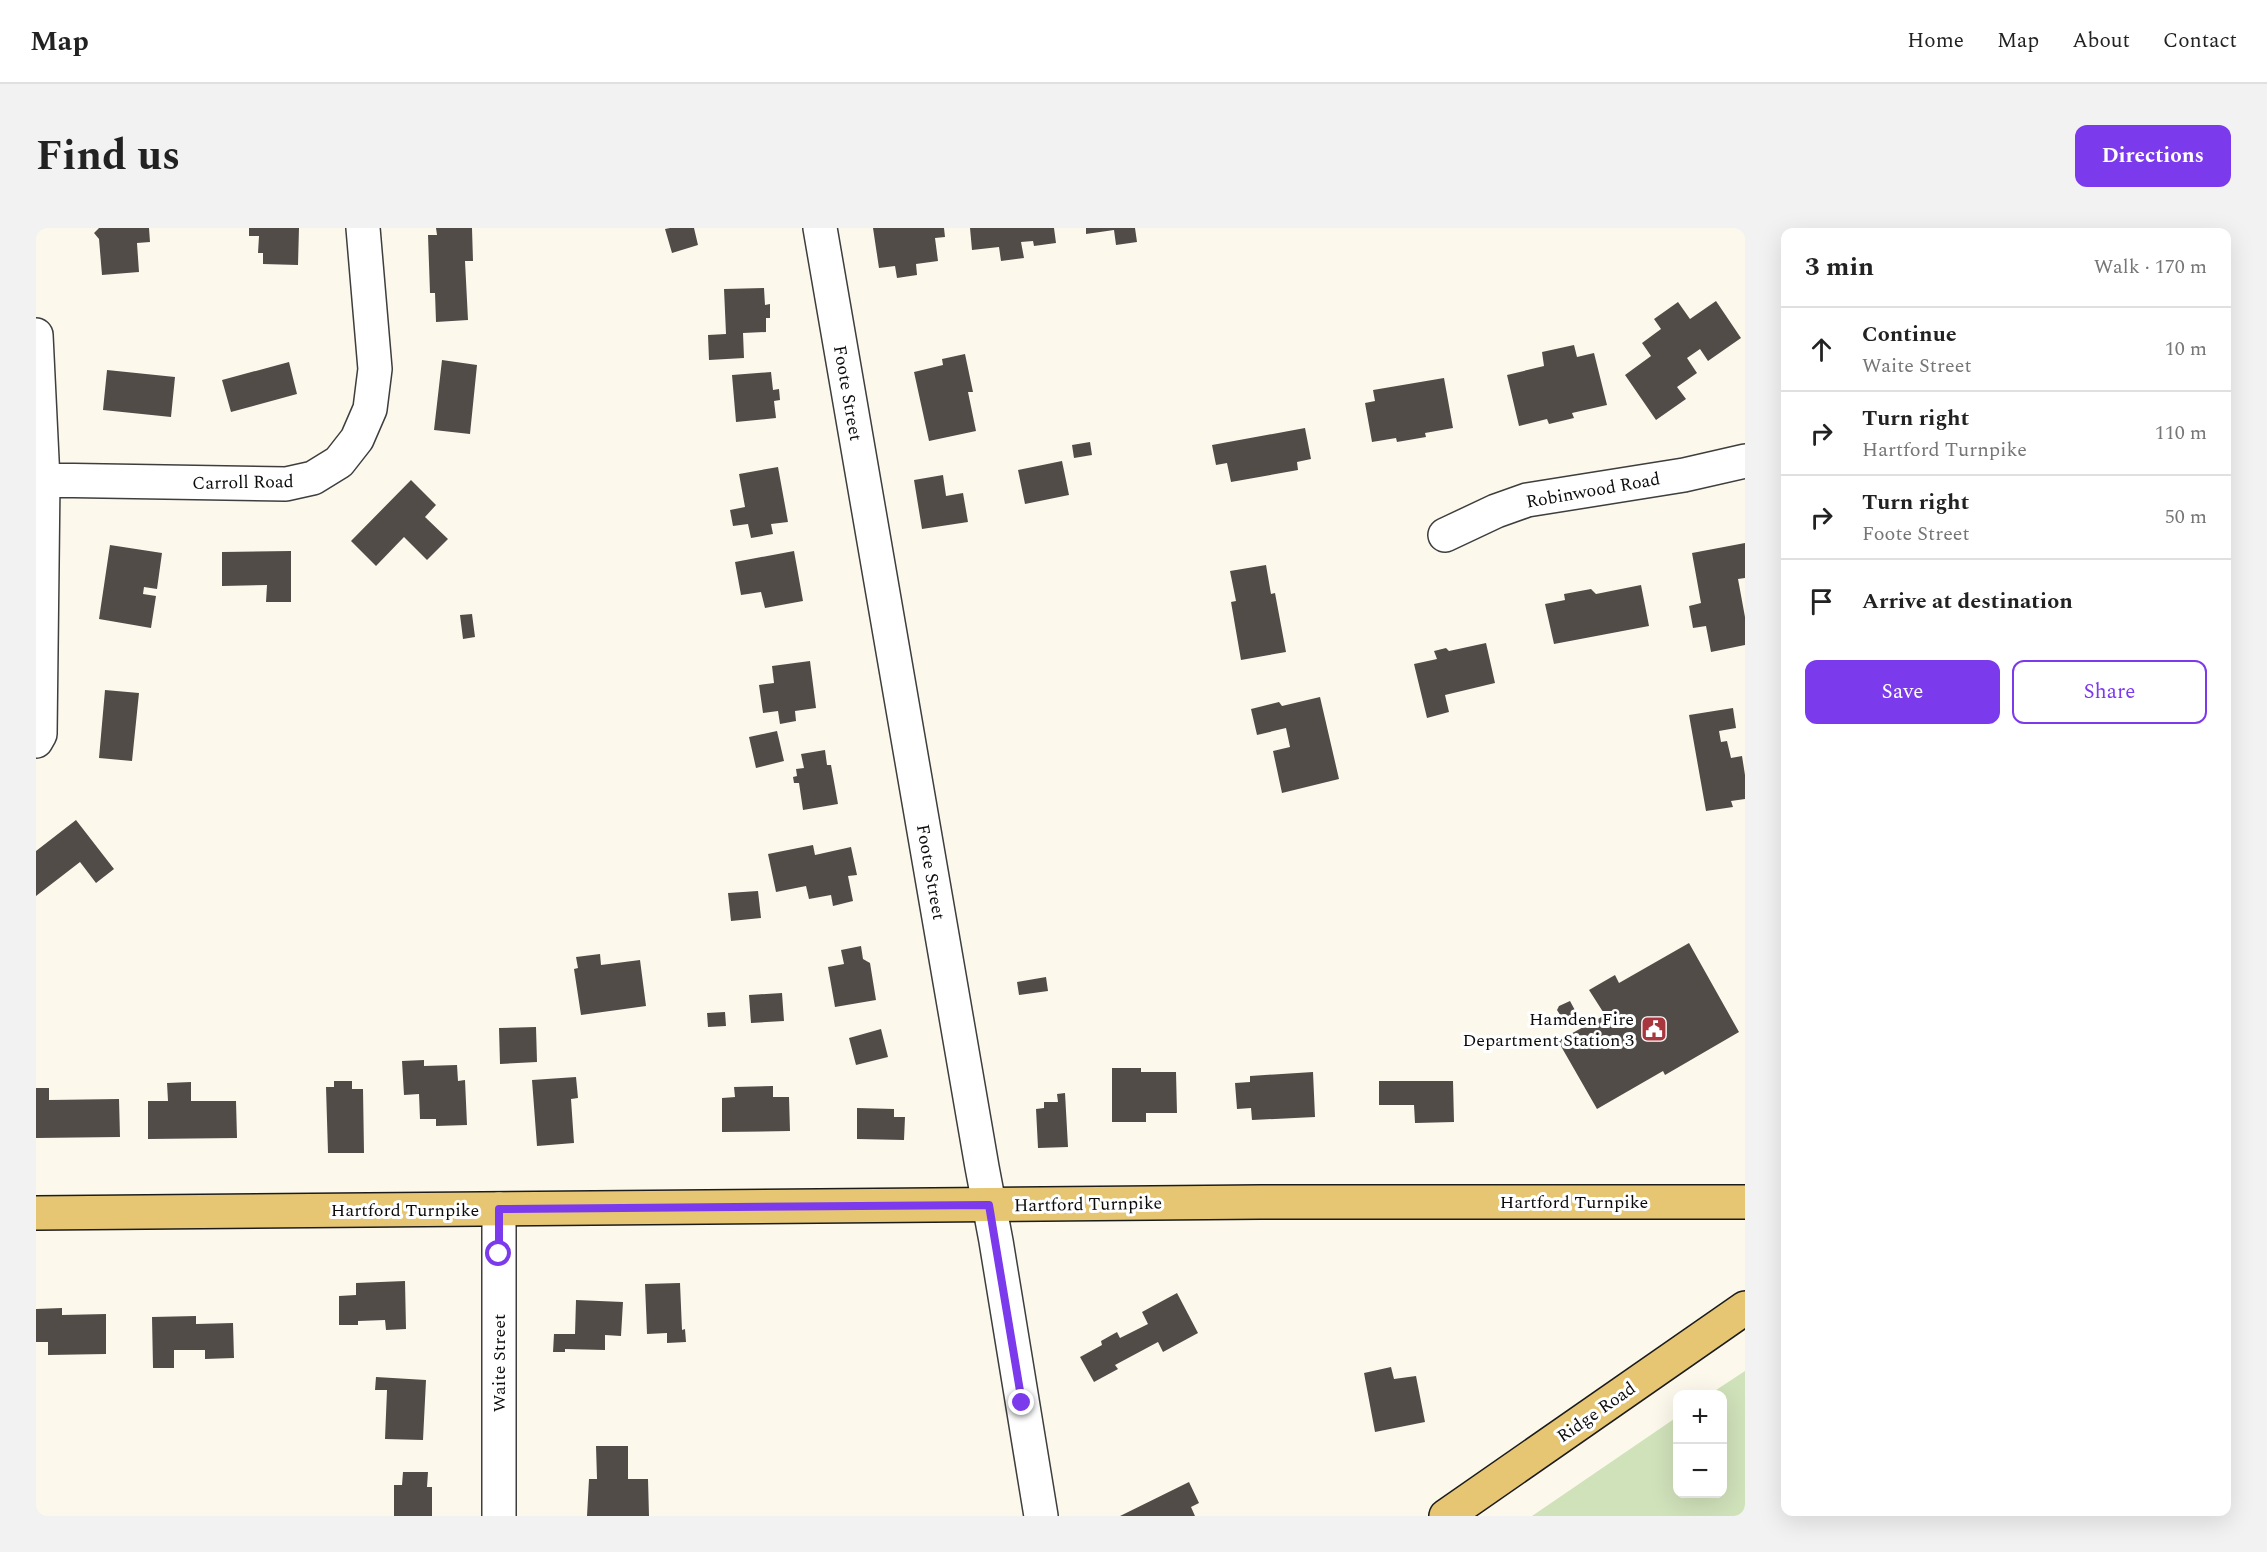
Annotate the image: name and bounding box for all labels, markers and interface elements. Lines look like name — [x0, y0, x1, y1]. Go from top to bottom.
text: Map — [30, 20, 89, 63]
text: Home — [1907, 25, 1964, 57]
text: Map — [1997, 25, 2039, 57]
text: About — [2072, 25, 2130, 57]
text: Contact — [2163, 25, 2237, 57]
text: Find us — [36, 125, 180, 188]
button: Directions — [2075, 125, 2231, 187]
text: 3 min — [1805, 247, 1874, 287]
text: Walk · 170 m — [2094, 252, 2207, 282]
text: Continue — [1862, 318, 1957, 351]
icon: ahead — [1805, 333, 1838, 366]
text: 10 m — [2165, 334, 2207, 364]
street label: Foote Street — [826, 343, 869, 443]
text: Waite Street — [1862, 351, 1972, 381]
text: Turn right — [1862, 402, 1969, 435]
icon: right — [1805, 417, 1838, 450]
text: 110 m — [2155, 418, 2207, 448]
text: Hartford Turnpike — [1862, 435, 2027, 465]
street label: Robinwood Road — [1524, 465, 1662, 516]
street label: Carroll Road — [192, 468, 294, 497]
text: Turn right — [1862, 486, 1969, 519]
icon: right — [1805, 501, 1838, 534]
text: 50 m — [2165, 502, 2207, 532]
text: Foote Street — [1862, 519, 1970, 549]
icon: arrive — [1805, 585, 1838, 618]
text: Arrive at destination — [1862, 585, 2073, 618]
button: Save — [1805, 660, 2000, 724]
button: Share — [2012, 660, 2207, 724]
street label: Foote Street — [909, 822, 952, 922]
place label: Hamden Fire Department Station 3 — [1462, 1006, 1634, 1054]
public building icon: Hamden Fire Department Station 3 — [1639, 1014, 1669, 1044]
street label: Hartford Turnpike — [1500, 1189, 1648, 1216]
street label: Hartford Turnpike — [1014, 1190, 1162, 1219]
street label: Hartford Turnpike — [331, 1197, 479, 1224]
route start — [485, 1240, 511, 1266]
street label: Waite Street — [486, 1314, 513, 1412]
street label: Ridge Road — [1551, 1375, 1641, 1450]
route end — [1008, 1389, 1034, 1415]
map controls — [1673, 1390, 1727, 1498]
button: + — [1673, 1390, 1727, 1444]
button: − — [1673, 1444, 1727, 1498]

